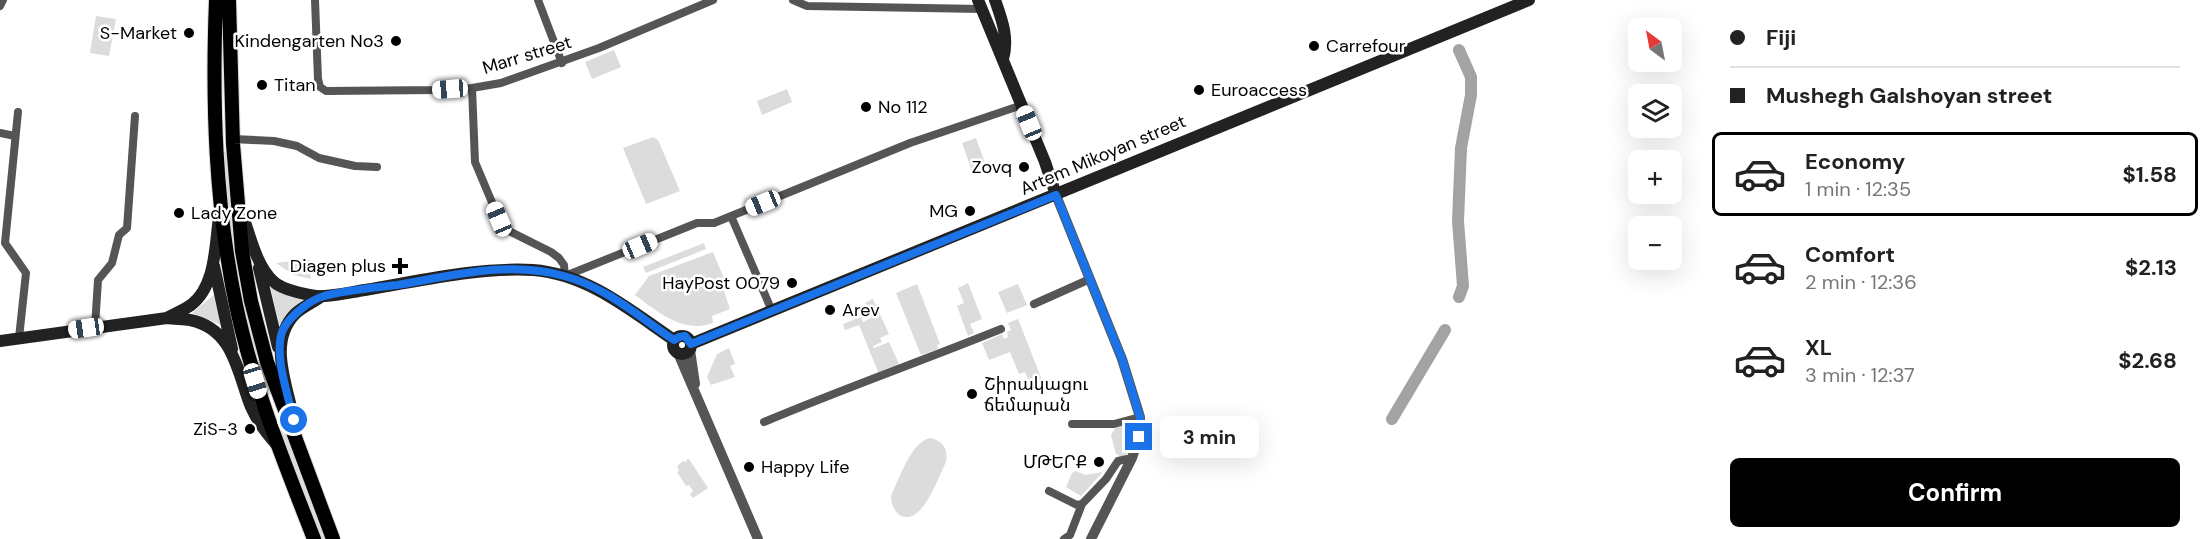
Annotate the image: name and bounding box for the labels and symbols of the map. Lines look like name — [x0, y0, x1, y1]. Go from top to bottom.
north arrow — [1628, 18, 1682, 72]
place label: S-Market — [100, 21, 177, 45]
marker: S-Market — [182, 26, 196, 40]
place label: Kindengarten No3 — [235, 29, 384, 53]
street label: Marr street — [479, 30, 575, 80]
marker: Kindengarten No3 — [389, 34, 403, 48]
place label: Carrefour — [1326, 34, 1406, 58]
marker: Carrefour — [1307, 39, 1321, 53]
place label: Titan — [274, 73, 316, 97]
marker: Titan — [255, 78, 269, 92]
place label: Euroaccess — [1211, 78, 1307, 102]
car — [431, 79, 469, 99]
marker: Euroaccess — [1192, 83, 1206, 97]
place label: No 112 — [878, 95, 928, 119]
marker: No 112 — [859, 100, 873, 114]
car — [1014, 103, 1044, 143]
street label: Artem Mikoyan street — [1016, 109, 1190, 201]
place label: Zovq — [972, 155, 1012, 179]
marker: Zovq — [1017, 160, 1031, 174]
car — [743, 188, 783, 218]
car — [484, 199, 514, 239]
place label: MG — [929, 199, 958, 223]
place label: Lady Zone — [191, 201, 277, 225]
marker: MG — [963, 204, 977, 218]
marker: Lady Zone — [172, 206, 186, 220]
car — [620, 231, 660, 261]
place label: Diagen plus — [290, 254, 386, 278]
marker: Diagen plus — [391, 257, 409, 275]
place label: HayPost 0079 — [662, 271, 780, 295]
marker: HayPost 0079 — [785, 276, 799, 290]
place label: Arev — [842, 298, 880, 322]
marker: Arev — [823, 303, 837, 317]
car — [67, 317, 105, 339]
car — [241, 361, 269, 401]
place label: Շիրակացու ճեմարան — [984, 372, 1088, 417]
marker: Շիրակացու ճեմարան — [965, 387, 979, 401]
route start — [280, 406, 307, 433]
callout: 3 min — [1160, 416, 1259, 458]
place label: ZiS-3 — [193, 417, 238, 441]
marker: ZiS-3 — [243, 422, 257, 436]
route end — [1125, 423, 1152, 450]
place label: ՄԹԵՐՔ — [1023, 450, 1087, 474]
place label: Happy Life — [761, 455, 849, 479]
marker: ՄԹԵՐՔ — [1092, 455, 1106, 469]
marker: Happy Life — [742, 460, 756, 474]

